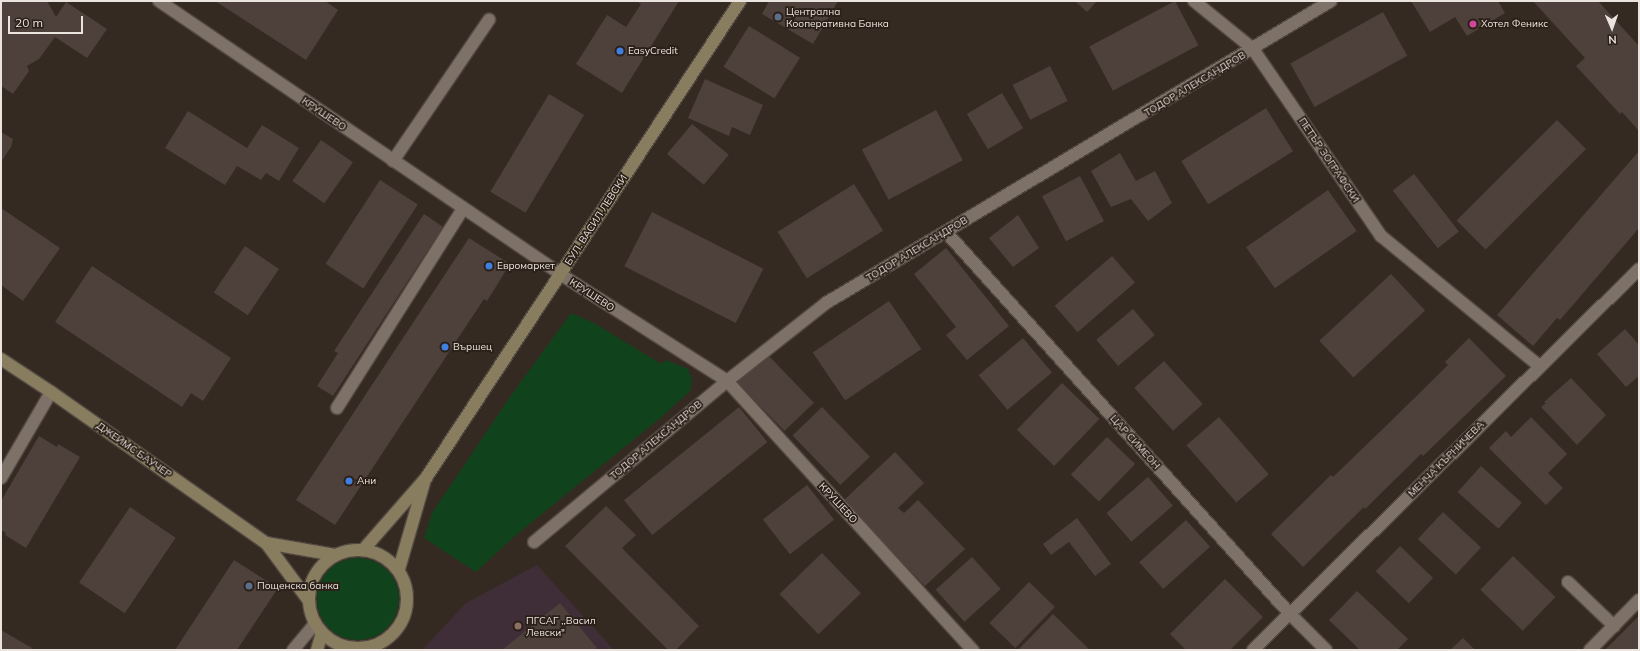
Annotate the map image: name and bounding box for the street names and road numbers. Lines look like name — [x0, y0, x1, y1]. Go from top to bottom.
street label: ТОДОР АЛЕКСАНДРОВ — [1142, 49, 1248, 119]
street label: КРУШЕВО — [300, 95, 348, 133]
street label: ПЕТЪР ЗОГРАФСКИ — [1296, 115, 1362, 205]
street label: БУЛ. ВАСИЛ ЛЕВСКИ — [562, 173, 630, 267]
street label: ТОДОР АЛЕКСАНДРОВ — [864, 214, 970, 284]
street label: КРУШЕВО — [567, 276, 617, 314]
street label: ТОДОР АЛЕКСАНДРОВ — [608, 398, 704, 482]
street label: ЦАР СИМЕОН — [1108, 412, 1162, 472]
street label: МЕНЧА КЪРНИЧЕВА — [1406, 419, 1486, 499]
street label: ДЖЕЙМС БАУЧЕР — [94, 420, 174, 480]
street label: КРУШЕВО — [816, 480, 860, 526]

